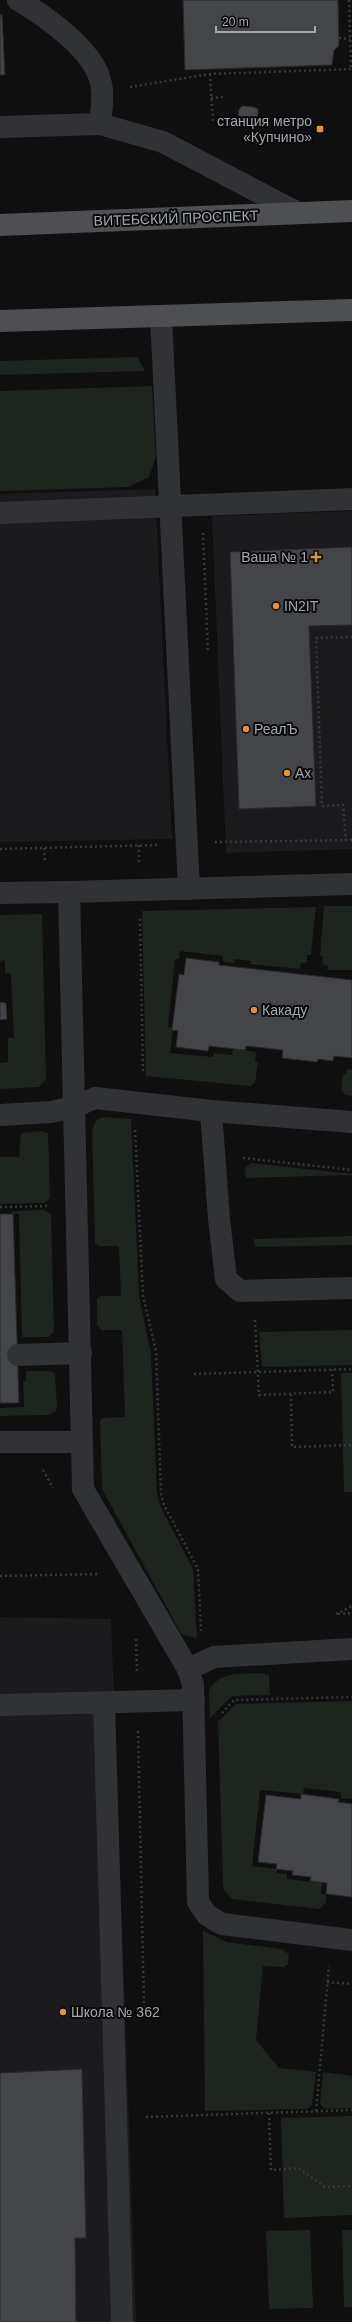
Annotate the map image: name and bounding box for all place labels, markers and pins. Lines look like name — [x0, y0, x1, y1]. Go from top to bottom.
place label: станция метро «Купчино» — [217, 113, 312, 145]
marker: станция метро «Купчино» — [315, 124, 325, 134]
place label: Ваша № 1 — [241, 549, 308, 565]
marker: Ваша № 1 — [311, 552, 321, 562]
place label: IN2IT — [284, 598, 319, 614]
marker: IN2IT — [271, 601, 281, 611]
place label: РеалЪ — [254, 721, 298, 737]
marker: РеалЪ — [241, 724, 251, 734]
place label: Ах — [295, 765, 311, 781]
marker: Ах — [282, 768, 292, 778]
place label: Какаду — [262, 1002, 307, 1018]
marker: Какаду — [249, 1005, 259, 1015]
place label: Школа № 362 — [71, 2004, 160, 2020]
marker: Школа № 362 — [58, 2007, 68, 2017]

